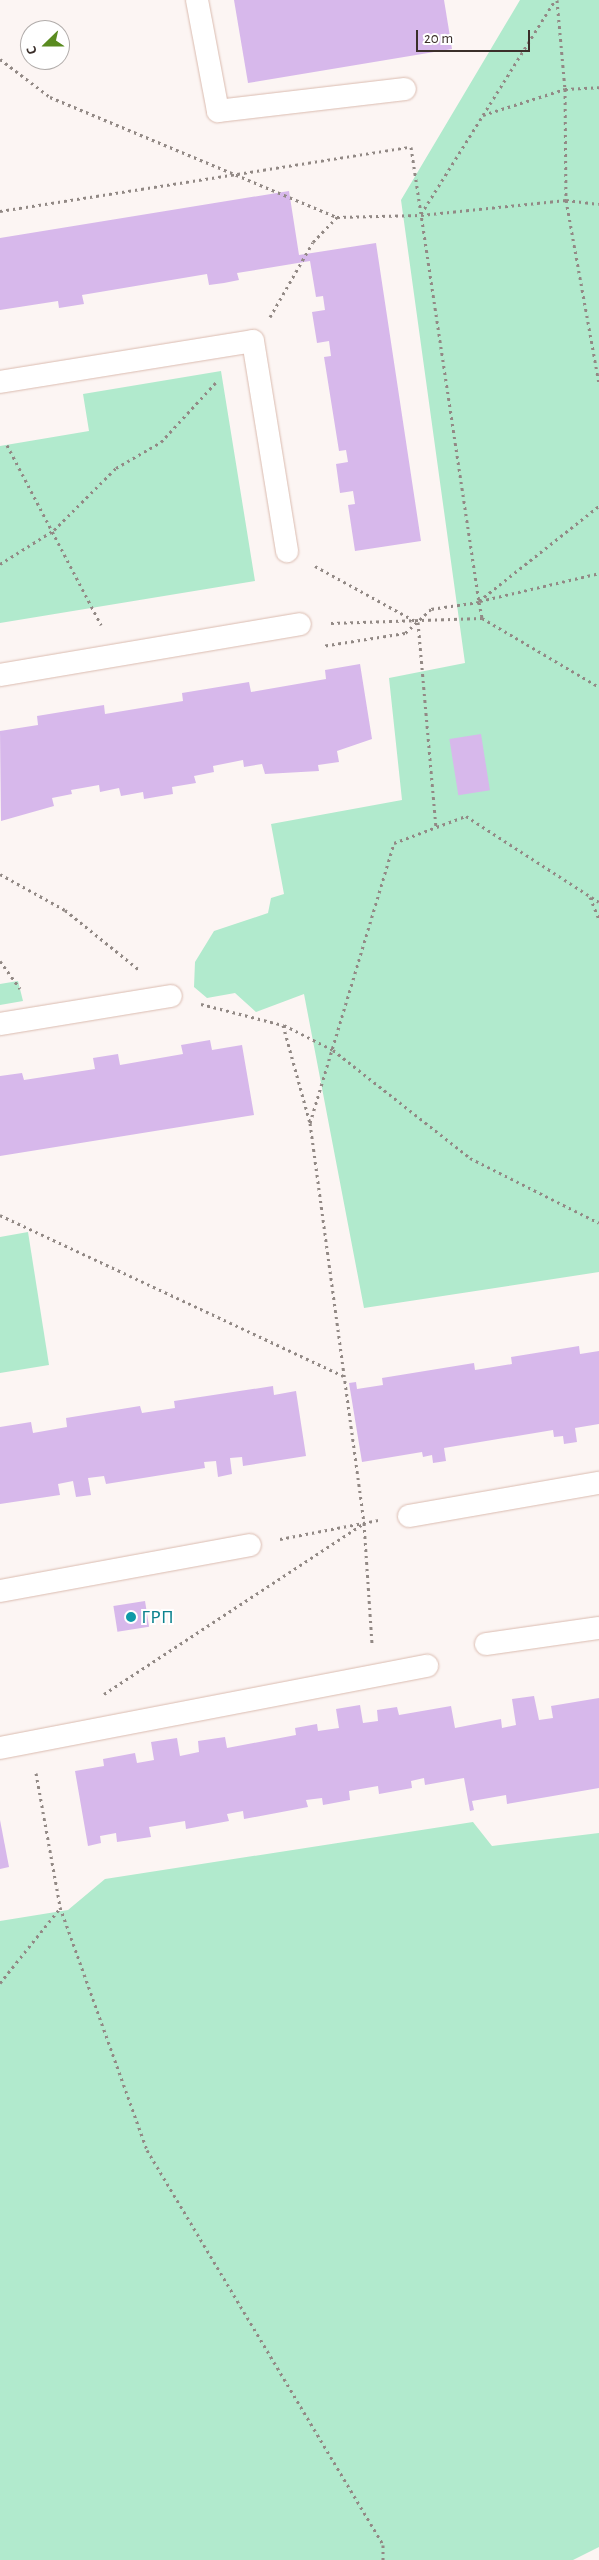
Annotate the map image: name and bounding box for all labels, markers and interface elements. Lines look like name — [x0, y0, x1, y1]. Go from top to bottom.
north arrow — [20, 20, 70, 70]
scale bar — [419, 20, 533, 52]
text: 20 m — [424, 31, 453, 46]
text: С — [24, 44, 40, 56]
place label: ГРП — [141, 1605, 174, 1629]
marker: ГРП — [125, 1611, 137, 1623]

